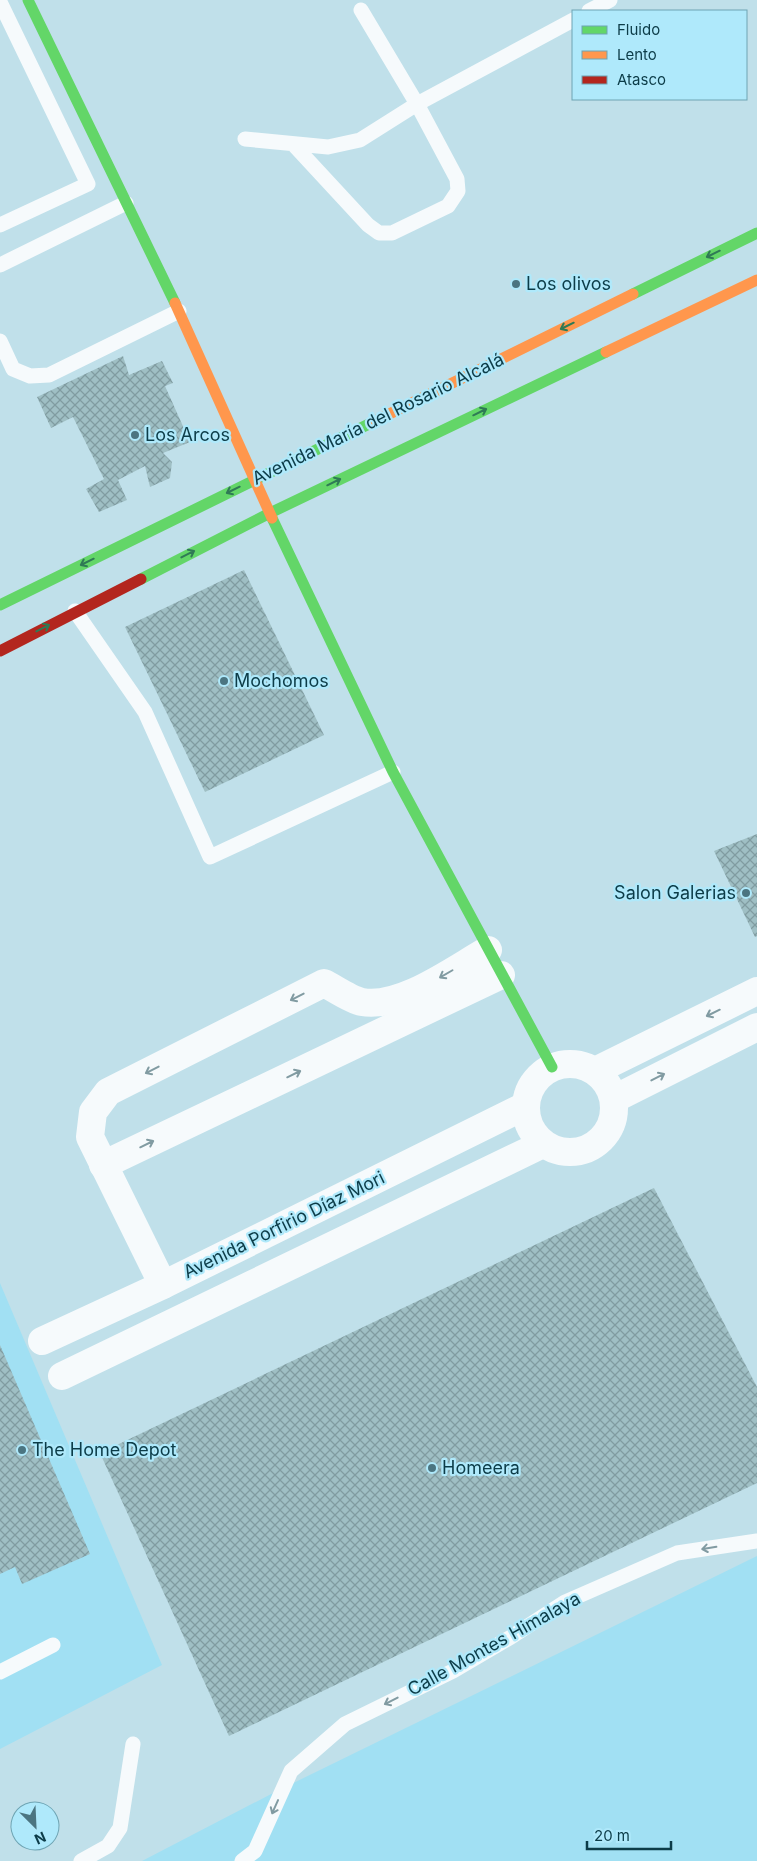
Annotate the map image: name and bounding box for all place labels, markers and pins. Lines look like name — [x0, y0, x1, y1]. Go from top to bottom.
place label: Los olivos — [526, 273, 611, 294]
marker: Los olivos — [510, 278, 522, 290]
place label: Los Arcos — [145, 424, 230, 445]
marker: Los Arcos — [129, 429, 141, 441]
place label: Mochomos — [234, 670, 329, 691]
marker: Mochomos — [218, 675, 230, 687]
place label: Salon Galerias — [614, 882, 736, 903]
marker: Salon Galerias — [740, 887, 752, 899]
place label: The Home Depot — [32, 1439, 177, 1460]
marker: The Home Depot — [16, 1444, 28, 1456]
place label: Homeera — [442, 1457, 520, 1478]
marker: Homeera — [426, 1462, 438, 1474]

